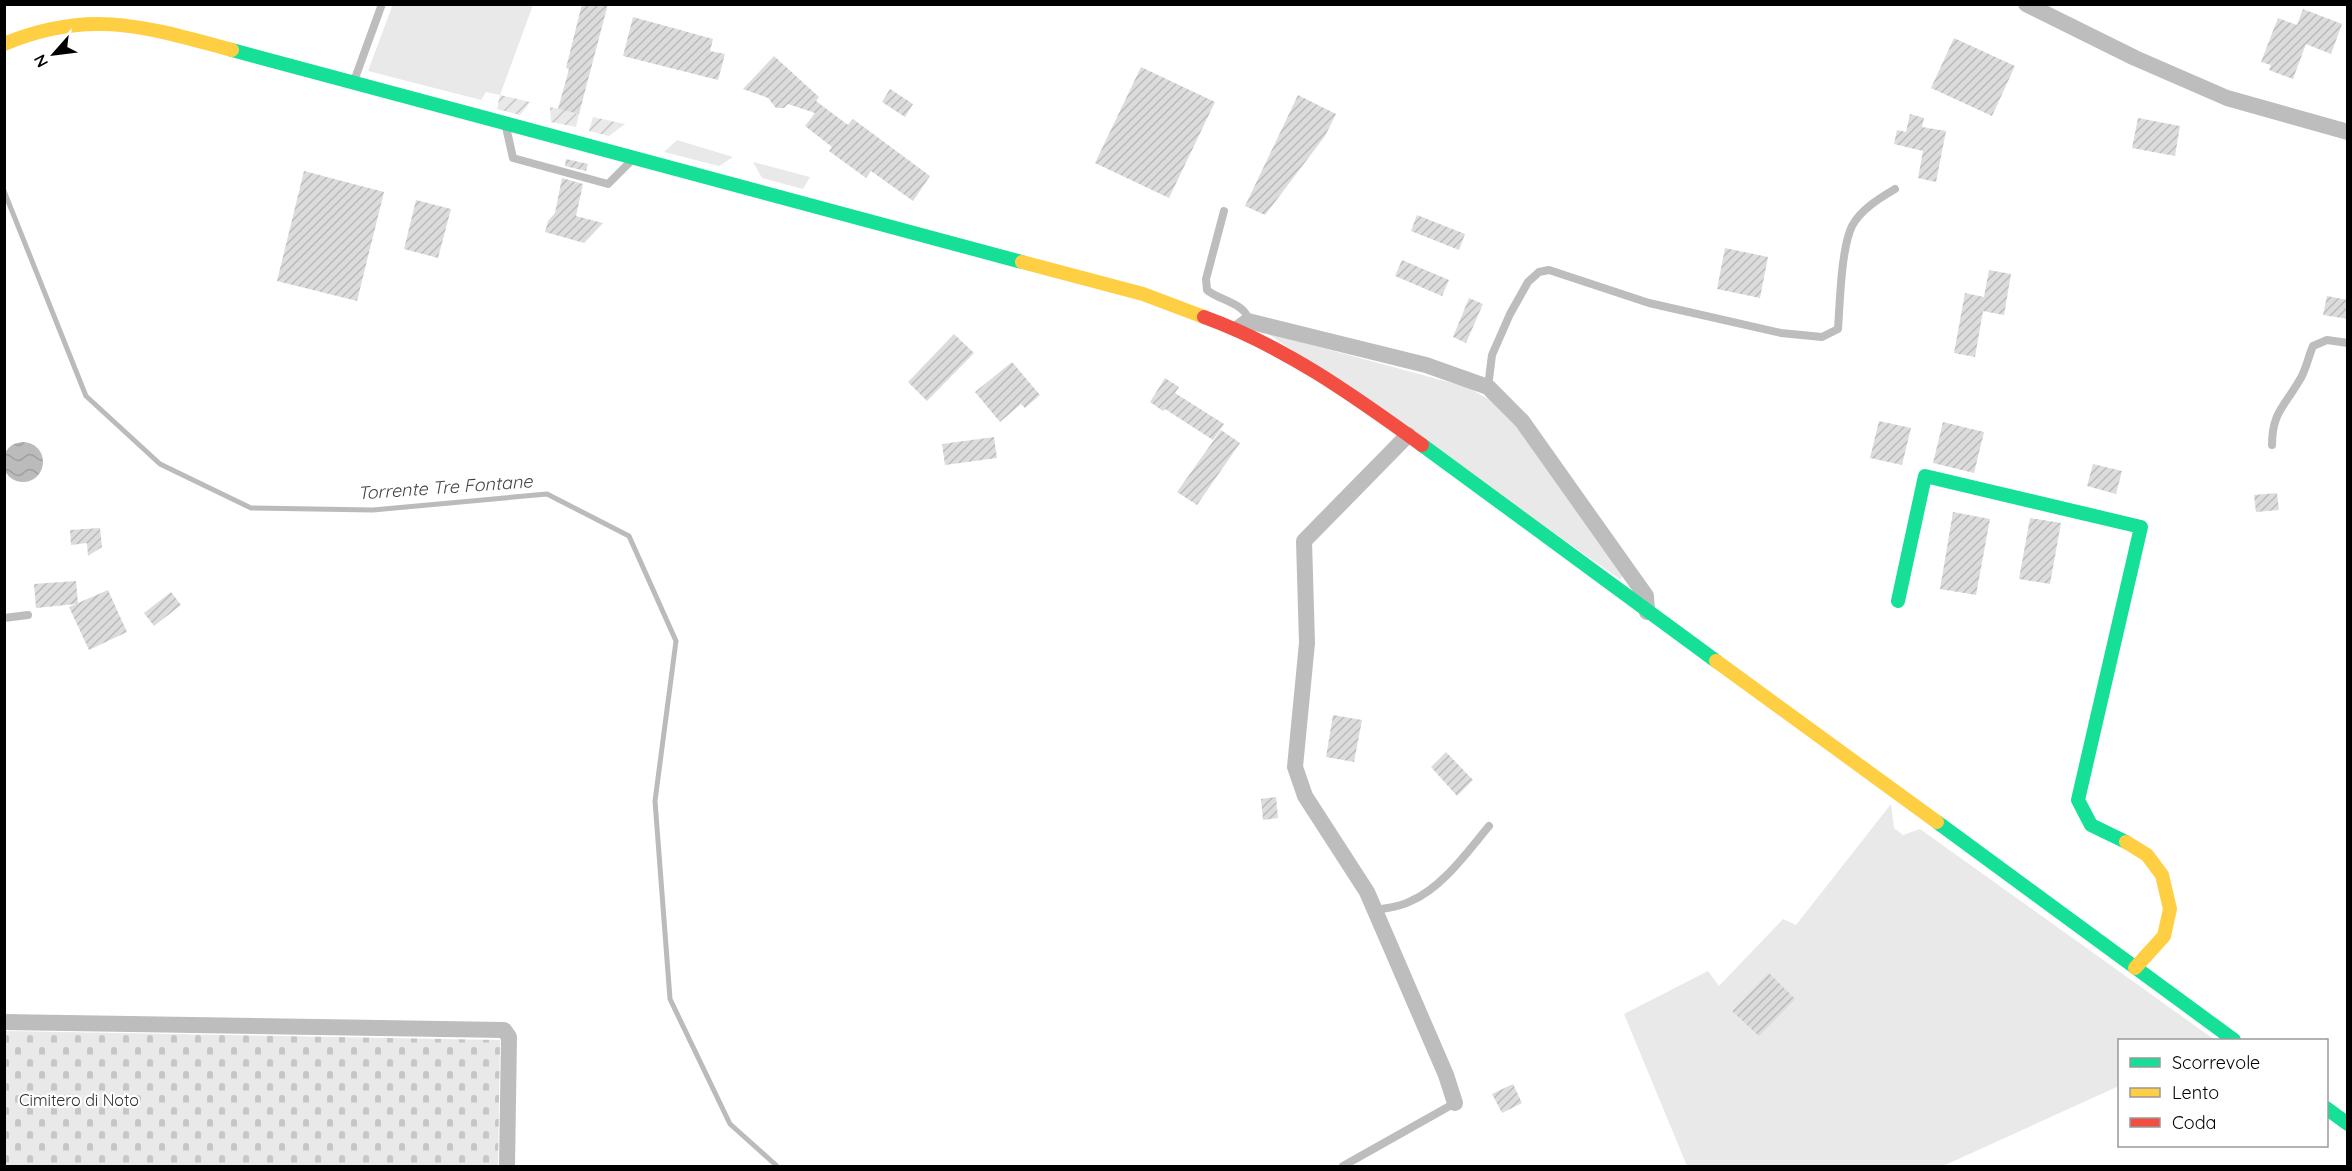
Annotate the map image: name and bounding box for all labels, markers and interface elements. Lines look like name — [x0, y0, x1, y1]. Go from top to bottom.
north arrow — [24, 24, 84, 84]
text: N — [29, 51, 52, 71]
water label: Torrente Tre Fontane — [357, 469, 534, 505]
legend — [2118, 1039, 2328, 1147]
text: Scorrevole — [2172, 1051, 2260, 1074]
text: Lento — [2172, 1081, 2219, 1104]
park label: Cimitero di Noto — [19, 1090, 139, 1110]
text: Coda — [2172, 1111, 2216, 1134]

